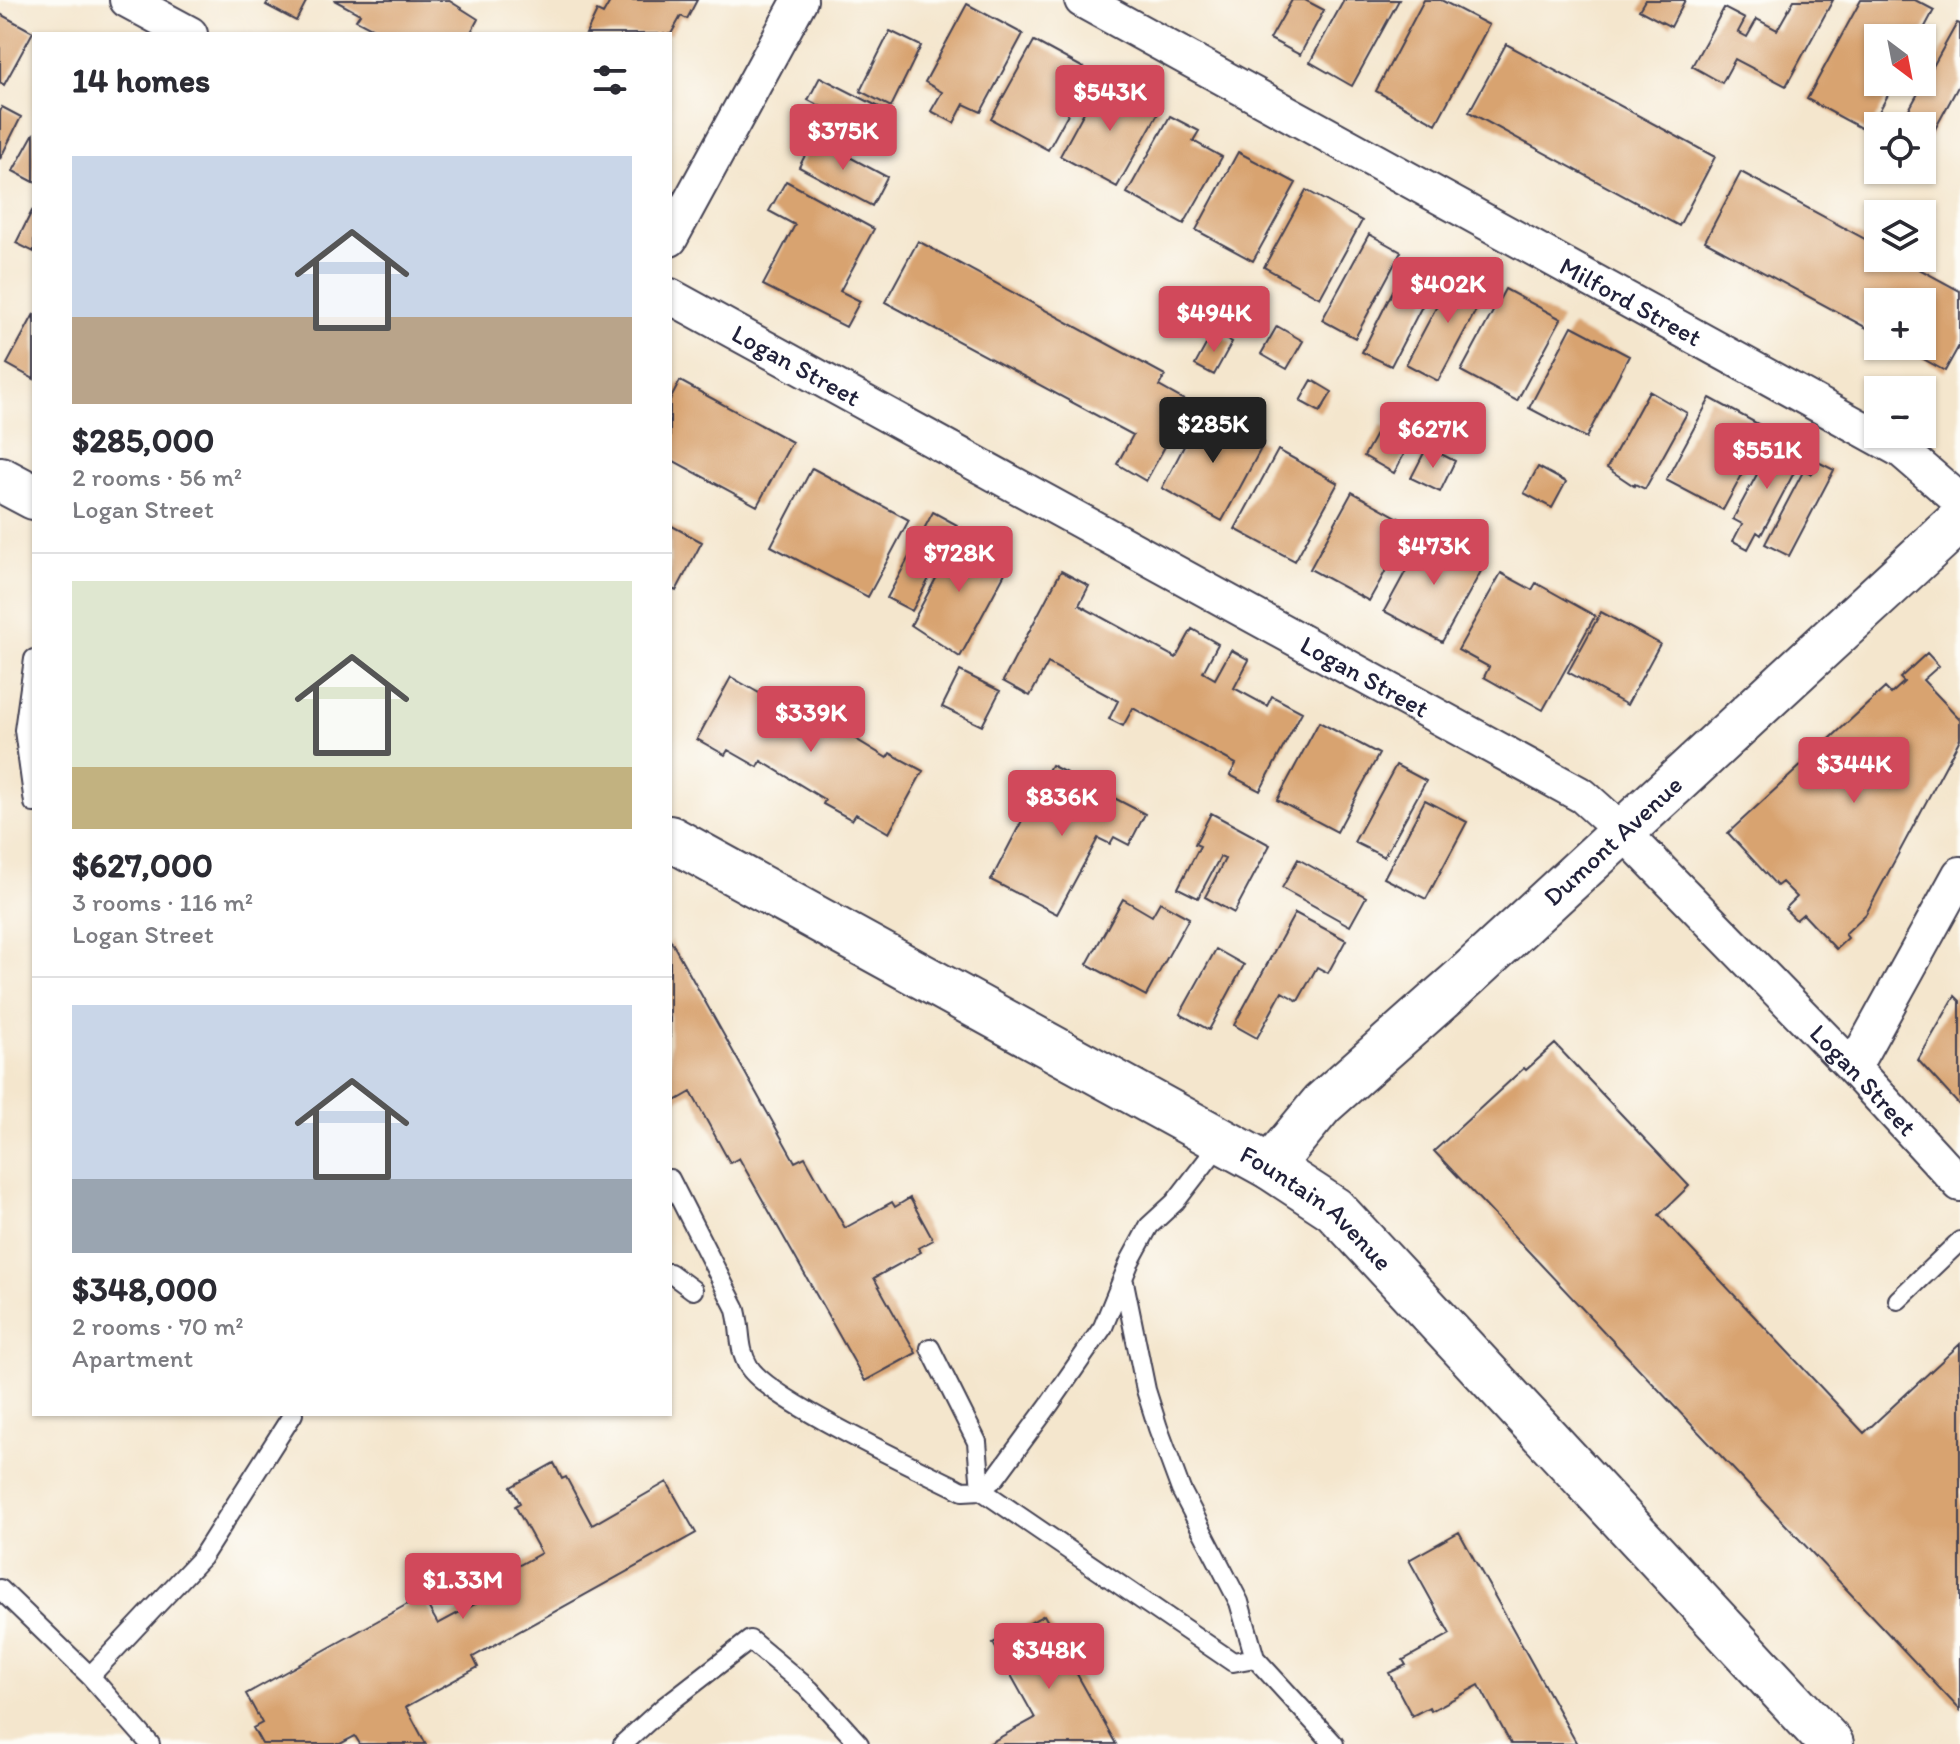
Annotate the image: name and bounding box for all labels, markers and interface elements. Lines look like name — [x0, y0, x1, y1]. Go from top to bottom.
north arrow — [1864, 24, 1936, 96]
map controls — [1864, 24, 1936, 448]
icon: filters — [588, 58, 632, 102]
text: 14 homes — [72, 60, 210, 101]
pin: $543K — [1054, 65, 1166, 133]
text: $543K — [1073, 75, 1147, 107]
pin: $375K — [787, 104, 899, 172]
button: locate — [1864, 112, 1936, 184]
text: $375K — [808, 114, 878, 146]
button: layers — [1864, 200, 1936, 272]
icon: home — [280, 208, 424, 352]
street label: Milford Street — [1554, 250, 1707, 353]
pin: $402K — [1392, 257, 1504, 325]
text: $402K — [1410, 267, 1486, 299]
pin: $494K — [1158, 286, 1270, 354]
button: + — [1864, 288, 1936, 360]
text: $494K — [1177, 296, 1251, 328]
street label: Logan Street — [726, 317, 866, 413]
button: − — [1864, 376, 1936, 448]
pin: $285K — [1157, 397, 1269, 465]
pin: $627K — [1377, 402, 1489, 470]
text: $285K — [1177, 407, 1249, 439]
text: $627K — [1398, 412, 1468, 444]
text: $285,000 — [72, 420, 215, 461]
pin: $551K — [1711, 423, 1823, 491]
text: $551K — [1732, 433, 1802, 465]
text: 2 rooms · 56 m² — [72, 461, 242, 493]
text: Logan Street — [72, 493, 214, 525]
pin: $473K — [1378, 519, 1490, 587]
pin: $728K — [903, 526, 1015, 594]
text: $473K — [1398, 529, 1470, 561]
text: $728K — [924, 536, 994, 568]
street label: Logan Street — [1295, 628, 1435, 725]
icon: home — [280, 633, 424, 777]
pin: $339K — [755, 686, 867, 754]
text: $339K — [775, 696, 847, 728]
pin: $344K — [1798, 737, 1910, 805]
text: $344K — [1816, 747, 1892, 779]
street label: Dumont Avenue — [1537, 769, 1689, 913]
pin: $836K — [1006, 770, 1118, 838]
text: $836K — [1026, 780, 1098, 812]
text: $627,000 — [72, 845, 213, 886]
text: 3 rooms · 116 m² — [72, 886, 253, 918]
text: Logan Street — [72, 918, 214, 950]
street label: Logan Street — [1803, 1017, 1924, 1143]
icon: home — [280, 1057, 424, 1201]
street label: Fountain Avenue — [1235, 1138, 1399, 1277]
text: $348,000 — [72, 1269, 218, 1310]
text: 2 rooms · 70 m² — [72, 1310, 244, 1342]
text: Apartment — [72, 1342, 193, 1374]
pin: $1.33M — [398, 1553, 528, 1621]
text: $1.33M — [423, 1563, 503, 1595]
pin: $348K — [993, 1623, 1105, 1691]
text: $348K — [1012, 1633, 1086, 1665]

